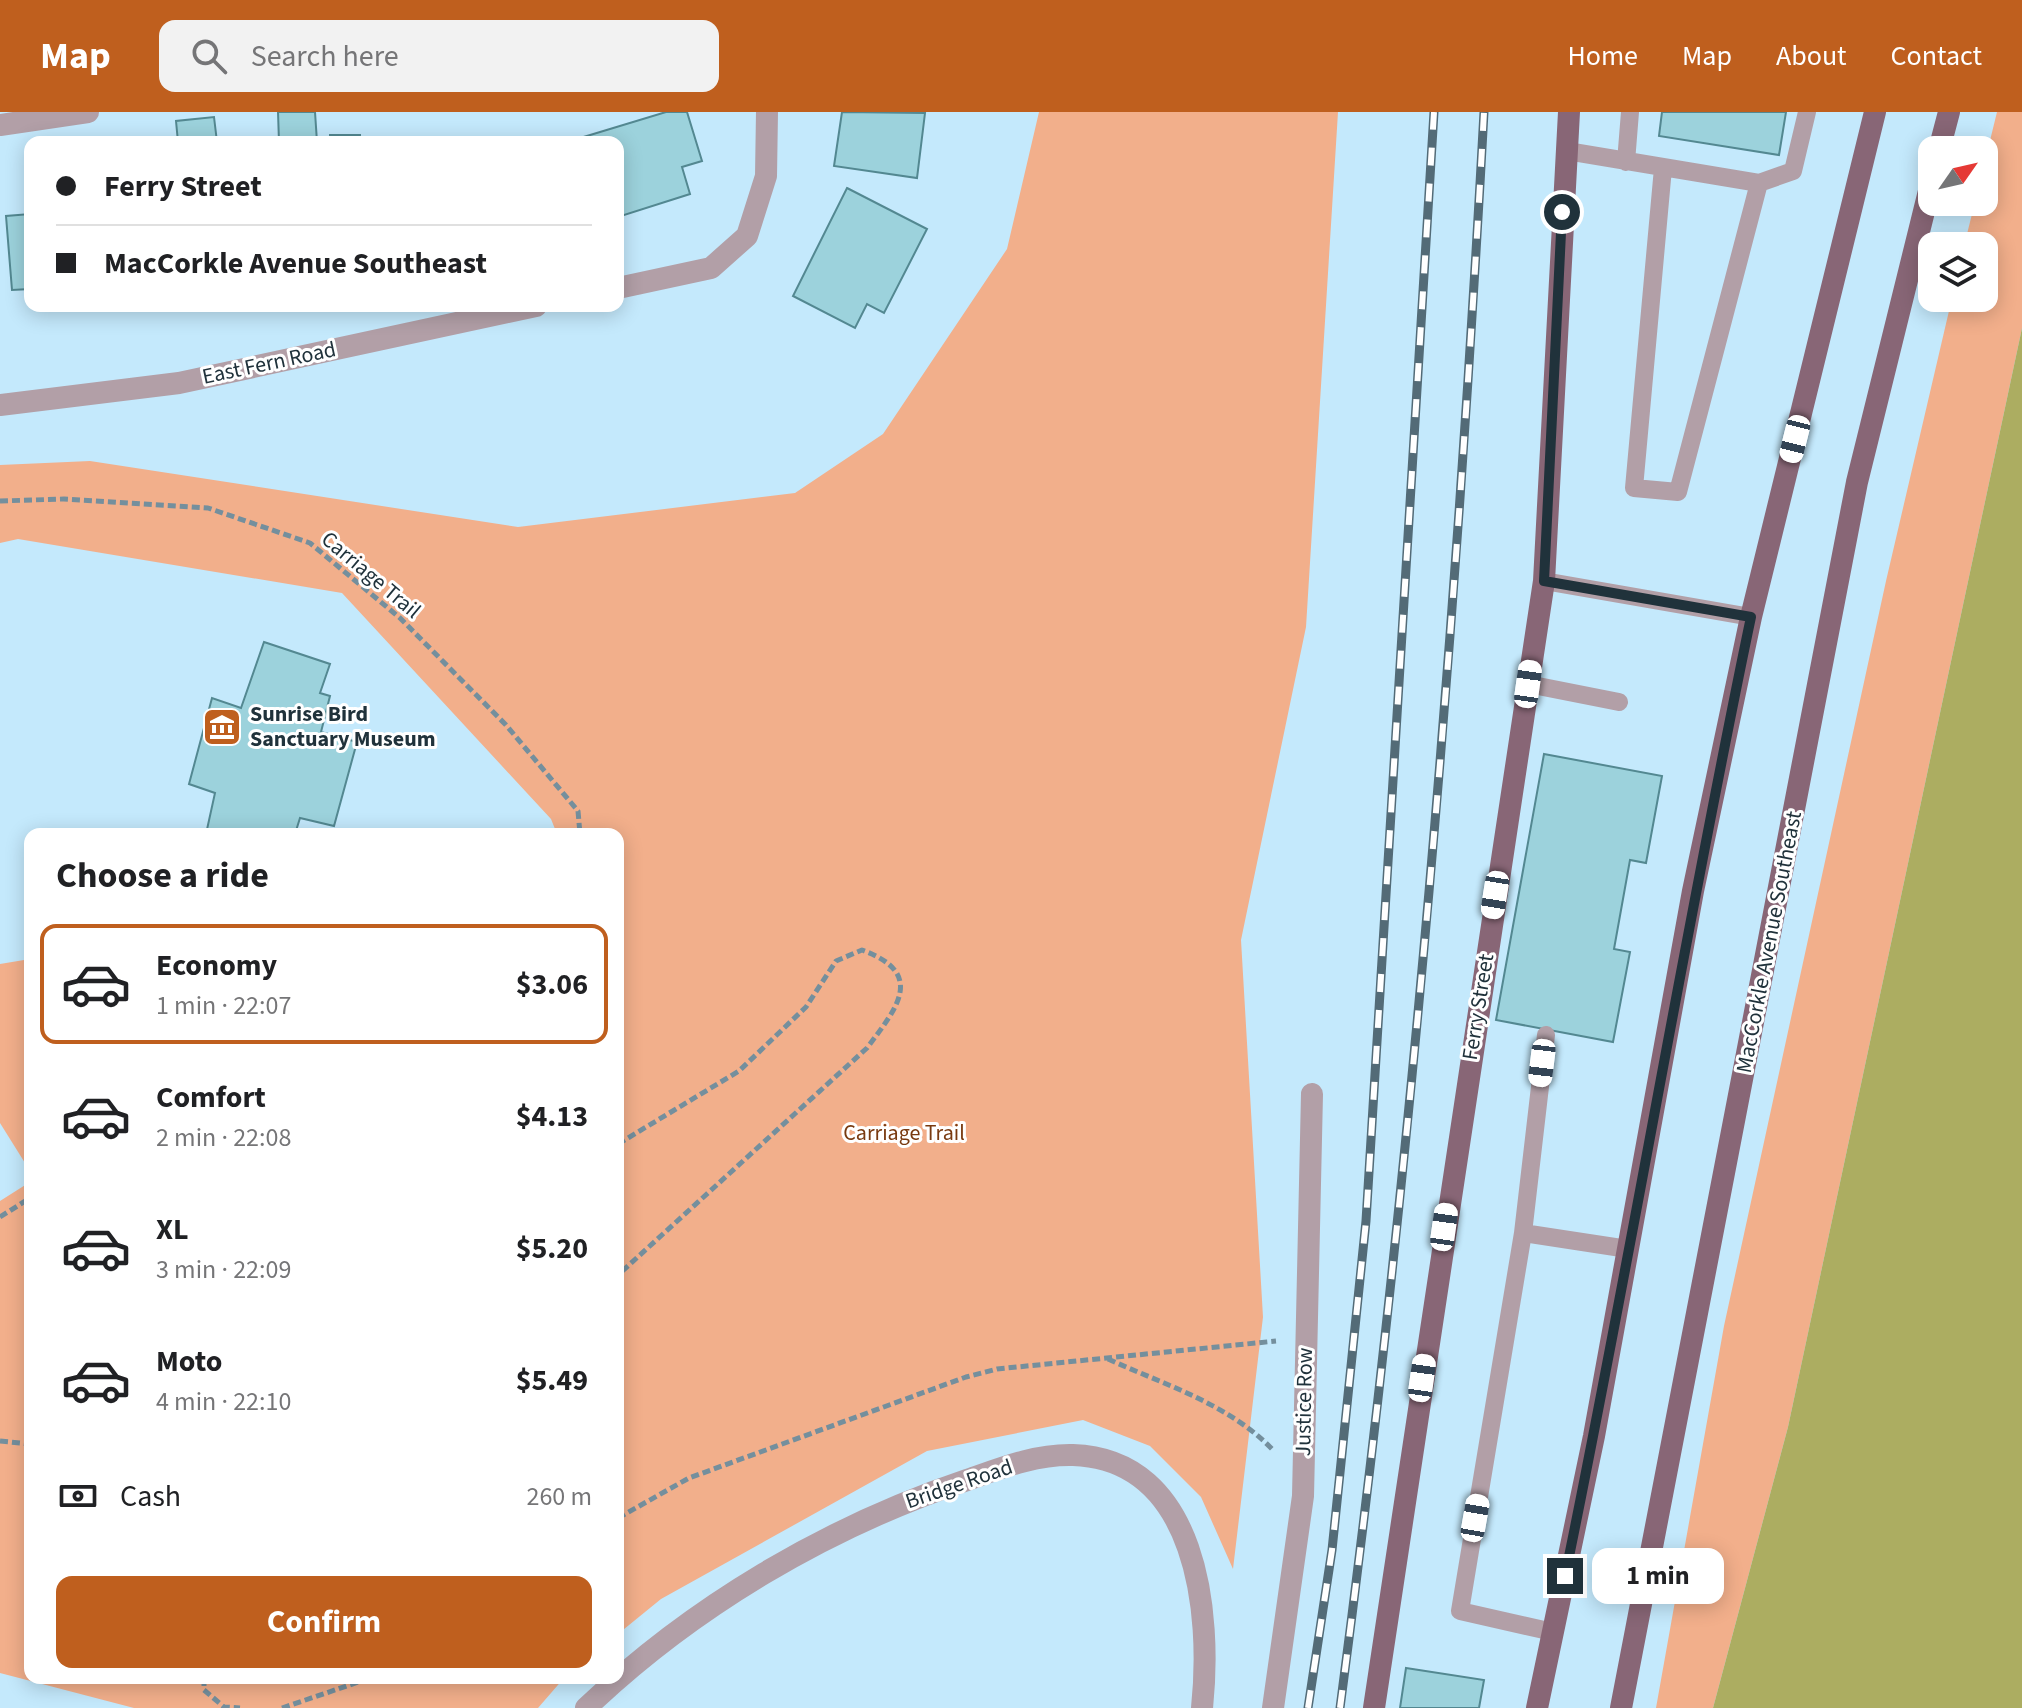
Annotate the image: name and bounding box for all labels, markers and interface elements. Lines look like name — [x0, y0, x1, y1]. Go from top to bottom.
search box — [159, 20, 719, 92]
text: Map — [40, 29, 111, 83]
icon: search — [187, 34, 231, 78]
text: Search here — [251, 35, 399, 78]
text: Home — [1567, 36, 1638, 76]
text: Map — [1682, 36, 1732, 76]
text: About — [1776, 36, 1847, 76]
text: Contact — [1891, 36, 1982, 76]
north arrow — [1918, 136, 1998, 216]
map controls — [1918, 136, 1998, 312]
text: Ferry Street — [104, 165, 262, 208]
route start — [1544, 194, 1580, 230]
button: layers — [1918, 232, 1998, 312]
text: MacCorkle Avenue Southeast — [104, 242, 487, 285]
street label: East Fern Road — [199, 333, 339, 393]
car — [1778, 413, 1812, 465]
street label: Carriage Trail — [314, 524, 428, 626]
car — [1513, 659, 1543, 709]
place label: Sunrise Bird Sanctuary Museum — [250, 698, 436, 755]
museum icon: Sunrise Bird Sanctuary Museum — [201, 706, 243, 748]
street label: MacCorkle Avenue Southeast — [1728, 808, 1810, 1076]
text: Choose a ride — [56, 850, 269, 901]
car — [1479, 869, 1511, 921]
text: Economy — [156, 944, 277, 987]
icon: car — [60, 948, 132, 1020]
street label: Ferry Street — [1454, 951, 1502, 1062]
text: $3.06 — [516, 963, 588, 1006]
text: 1 min · 22:07 — [156, 987, 291, 1024]
car — [1527, 1038, 1557, 1088]
text: Comfort — [156, 1076, 266, 1119]
icon: car — [60, 1080, 132, 1152]
text: $4.13 — [516, 1095, 588, 1138]
park label: Carriage Trail — [843, 1117, 965, 1149]
text: 2 min · 22:08 — [156, 1119, 291, 1156]
car — [1429, 1202, 1459, 1252]
text: XL — [156, 1208, 189, 1251]
icon: car — [60, 1212, 132, 1284]
text: $5.20 — [516, 1227, 588, 1270]
text: 3 min · 22:09 — [156, 1251, 291, 1288]
text: Moto — [156, 1340, 222, 1383]
icon: car — [60, 1344, 132, 1416]
street label: Justice Row — [1287, 1347, 1321, 1457]
car — [1407, 1353, 1437, 1403]
text: $5.49 — [516, 1359, 588, 1402]
text: 4 min · 22:10 — [156, 1383, 291, 1420]
street label: Bridge Road — [901, 1451, 1017, 1517]
icon: cash — [56, 1474, 100, 1518]
text: Cash — [120, 1475, 181, 1518]
text: 260 m — [526, 1478, 592, 1515]
car — [1459, 1492, 1491, 1544]
callout: 1 min — [1593, 1548, 1725, 1604]
text: 1 min — [1626, 1557, 1690, 1594]
route end — [1547, 1558, 1583, 1594]
button: Confirm — [56, 1576, 592, 1668]

